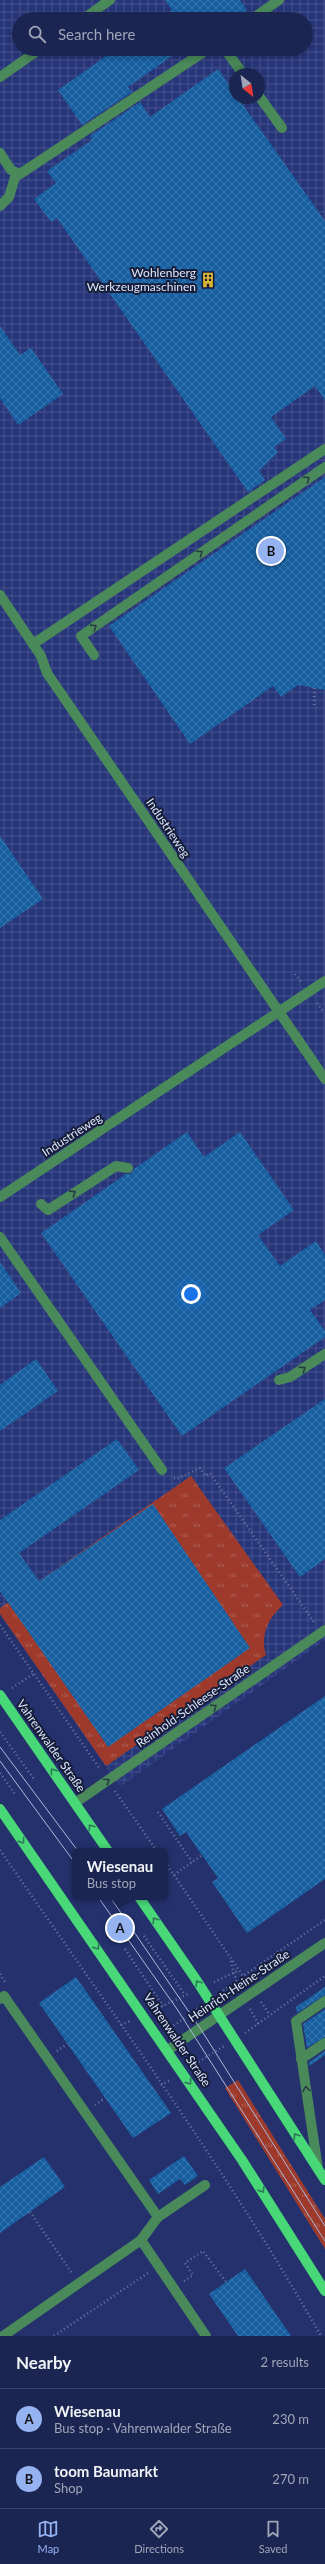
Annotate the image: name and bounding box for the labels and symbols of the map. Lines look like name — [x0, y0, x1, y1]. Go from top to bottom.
north arrow — [229, 68, 265, 104]
place label: Wohlenberg Werkzeugmaschinen — [87, 265, 196, 294]
building icon: Wohlenberg Werkzeugmaschinen — [199, 271, 217, 289]
one-way arrow — [303, 477, 310, 484]
pin: B — [258, 536, 284, 566]
one-way arrow — [196, 551, 203, 558]
one-way arrow — [89, 625, 96, 632]
street label: Industrieweg — [143, 795, 194, 860]
street label: Industrieweg — [39, 1110, 104, 1159]
one-way arrow — [69, 1190, 76, 1198]
your location — [181, 1284, 201, 1304]
one-way arrow — [299, 1366, 306, 1374]
street label: Reinhold-Schleese-Straße — [133, 1661, 252, 1750]
street label: Vahrenwalder Straße — [14, 1697, 89, 1795]
one-way arrow — [210, 1704, 217, 1712]
one-way arrow — [51, 1768, 58, 1775]
one-way arrow — [103, 1778, 110, 1786]
one-way arrow — [88, 1824, 96, 1831]
one-way arrow — [17, 1837, 25, 1844]
pin: A — [107, 1913, 133, 1943]
one-way arrow — [152, 1917, 160, 1924]
one-way arrow — [92, 1943, 99, 1950]
street label: Heinrich-Heine-Straße — [185, 1946, 292, 2025]
one-way arrow — [195, 1980, 202, 1987]
street label: Vahrenwalder Straße — [141, 1990, 214, 2089]
one-way arrow — [184, 2078, 191, 2085]
one-way arrow — [302, 2085, 310, 2092]
one-way arrow — [294, 2133, 301, 2140]
one-way arrow — [257, 2186, 264, 2193]

